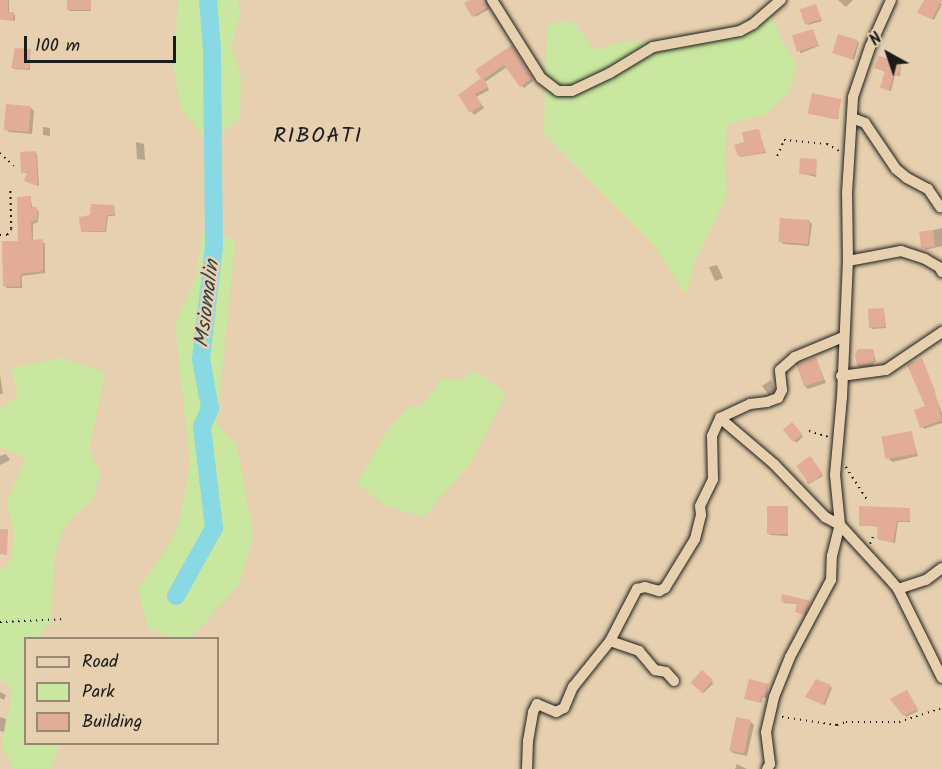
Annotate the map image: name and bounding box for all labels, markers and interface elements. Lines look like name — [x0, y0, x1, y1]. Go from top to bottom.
scale bar — [27, 24, 178, 62]
north arrow — [858, 24, 918, 84]
text: N — [864, 27, 888, 53]
text: 100 m — [35, 32, 80, 61]
district label: RIBOATI — [273, 124, 363, 150]
water label: Msiomalin — [190, 259, 226, 349]
legend — [24, 637, 219, 745]
text: Road — [82, 648, 118, 677]
text: Park — [82, 678, 115, 707]
text: Building — [82, 708, 142, 737]

